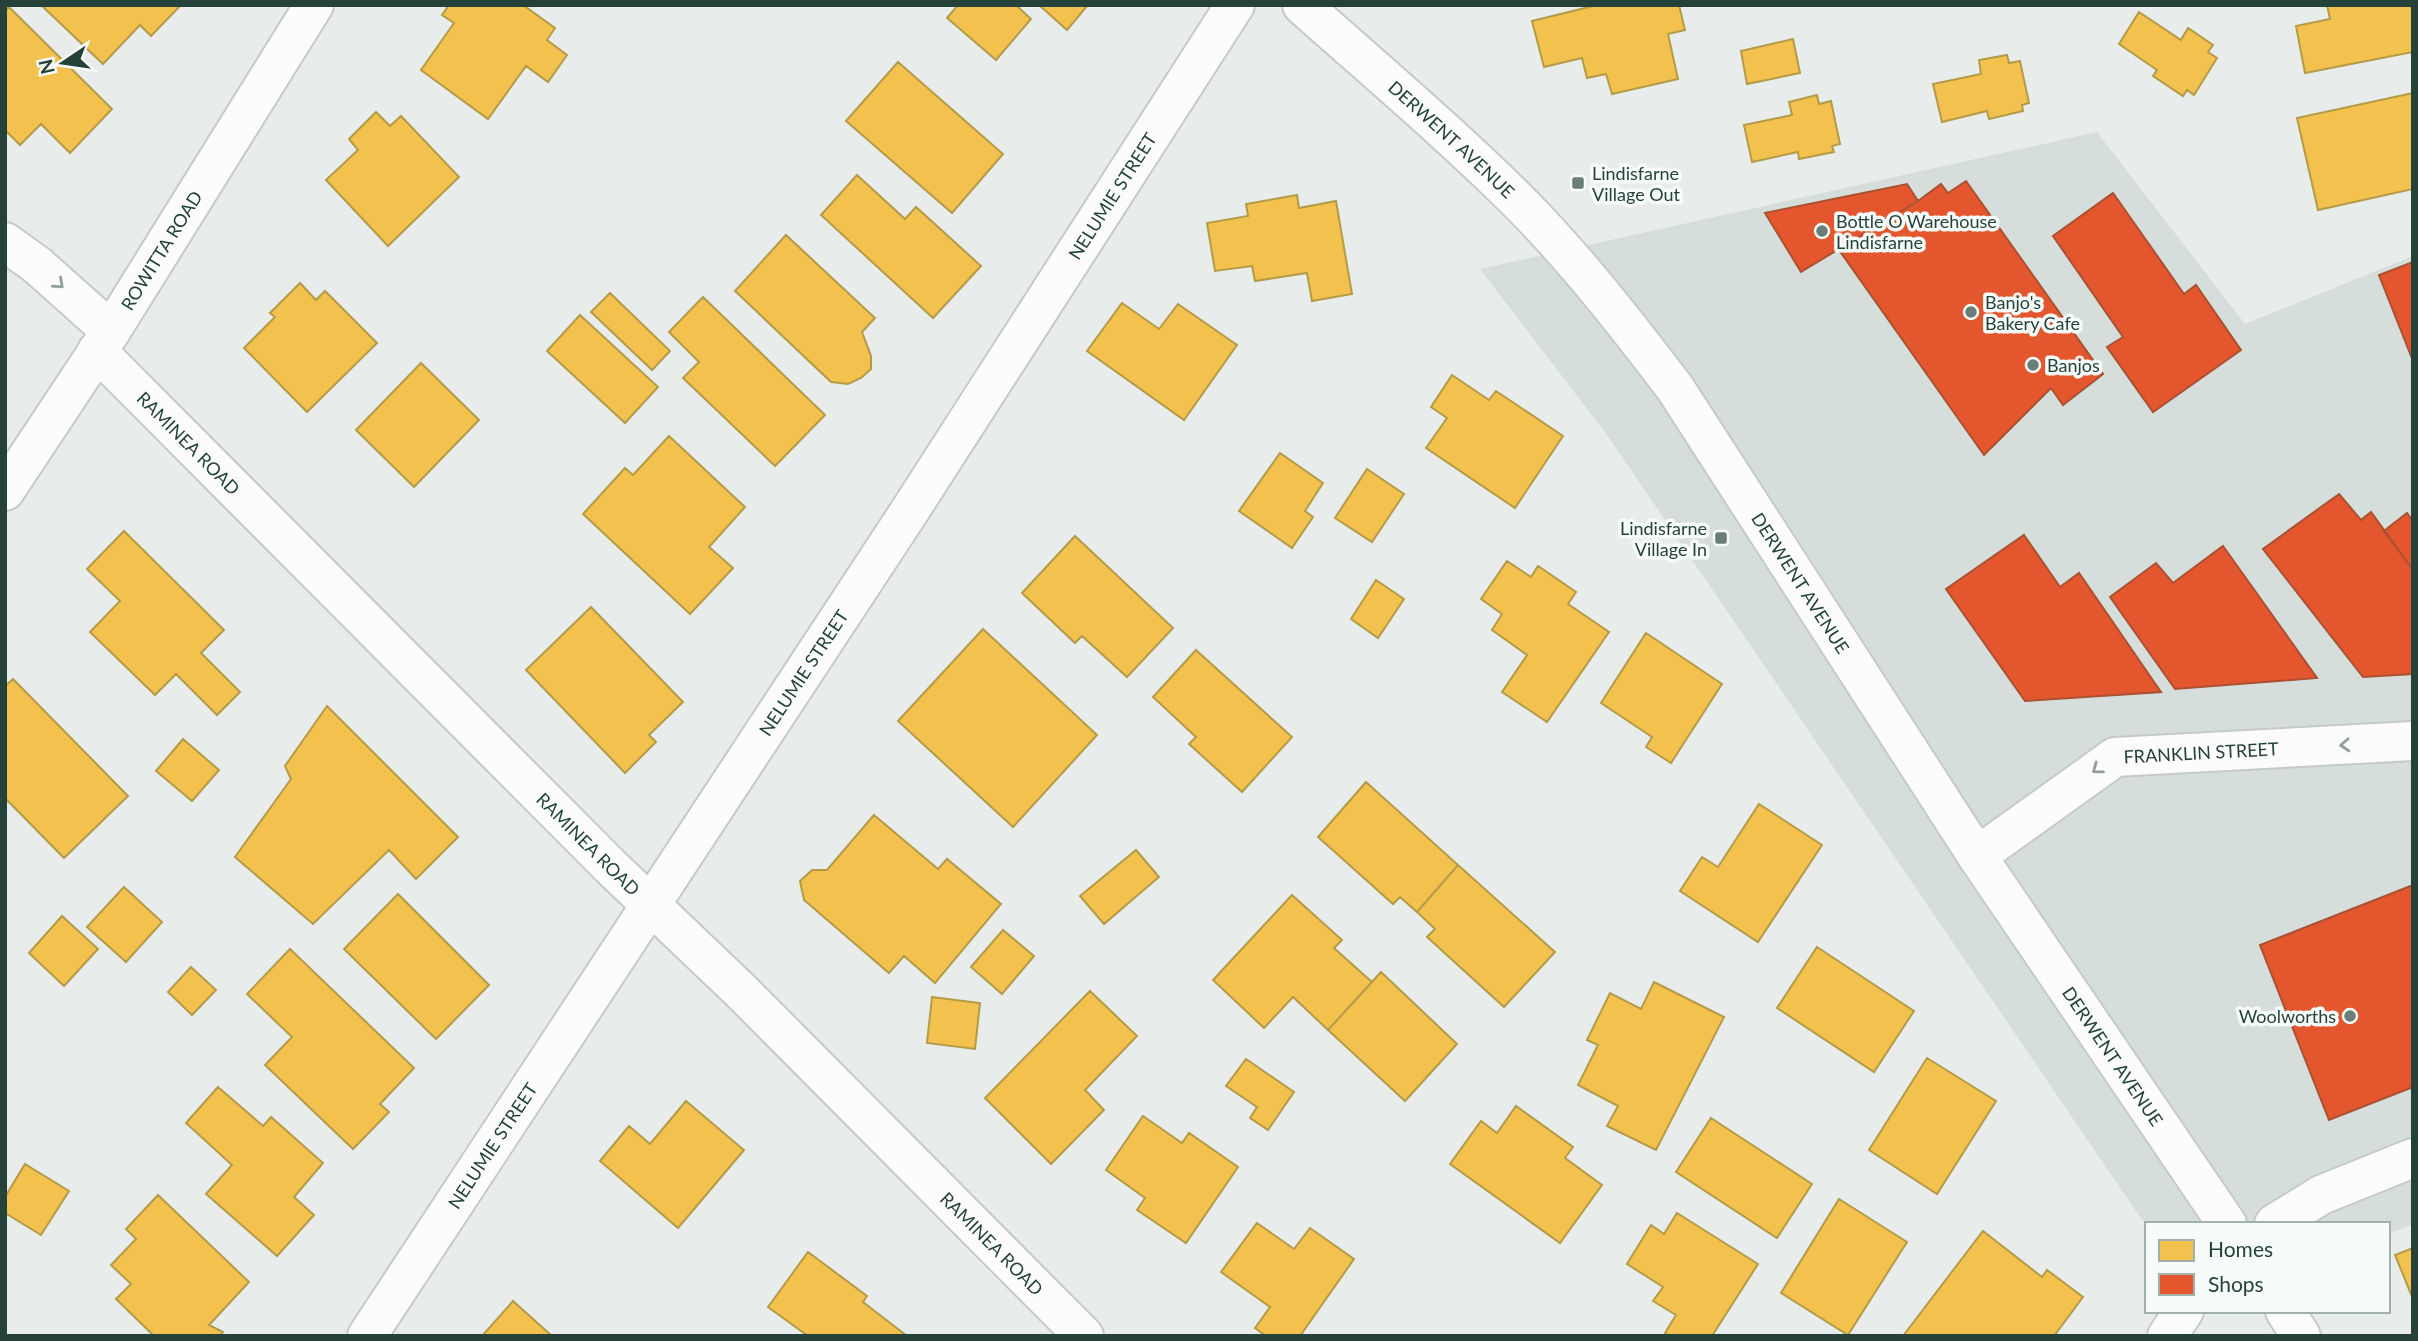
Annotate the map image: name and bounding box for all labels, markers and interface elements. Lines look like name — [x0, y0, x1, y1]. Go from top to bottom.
north arrow — [28, 28, 98, 98]
text: N — [33, 57, 59, 77]
street label: DERWENT AVENUE — [1384, 76, 1519, 203]
street label: NELUMIE STREET — [1063, 128, 1161, 263]
place label: Lindisfarne Village Out — [1592, 162, 1681, 205]
marker: Lindisfarne Village Out — [1570, 175, 1586, 191]
street label: ROWITTA ROAD — [116, 187, 207, 314]
place label: Bottle O Warehouse Lindisfarne — [1836, 210, 1997, 253]
marker: Bottle O Warehouse Lindisfarne — [1814, 223, 1830, 239]
one-way arrow — [51, 276, 64, 288]
place label: Banjo's Bakery Cafe — [1985, 291, 2080, 334]
marker: Banjo's Bakery Cafe — [1963, 304, 1979, 320]
place label: Banjos — [2047, 354, 2100, 376]
marker: Banjos — [2025, 357, 2041, 373]
street label: RAMINEA ROAD — [133, 387, 245, 499]
street label: DERWENT AVENUE — [1747, 508, 1854, 657]
place label: Lindisfarne Village In — [1620, 517, 1707, 560]
marker: Lindisfarne Village In — [1713, 530, 1729, 546]
street label: NELUMIE STREET — [754, 605, 853, 740]
street label: FRANKLIN STREET — [2123, 737, 2279, 768]
one-way arrow — [2339, 737, 2350, 752]
one-way arrow — [2092, 761, 2105, 774]
street label: RAMINEA ROAD — [532, 788, 645, 900]
street label: DERWENT AVENUE — [2058, 982, 2168, 1130]
place label: Woolworths — [2239, 1005, 2336, 1027]
marker: Woolworths — [2342, 1008, 2358, 1024]
street label: NELUMIE STREET — [443, 1078, 542, 1213]
street label: RAMINEA ROAD — [936, 1187, 1048, 1300]
legend — [2145, 1222, 2390, 1313]
text: Homes — [2208, 1236, 2273, 1261]
text: Shops — [2208, 1271, 2264, 1296]

